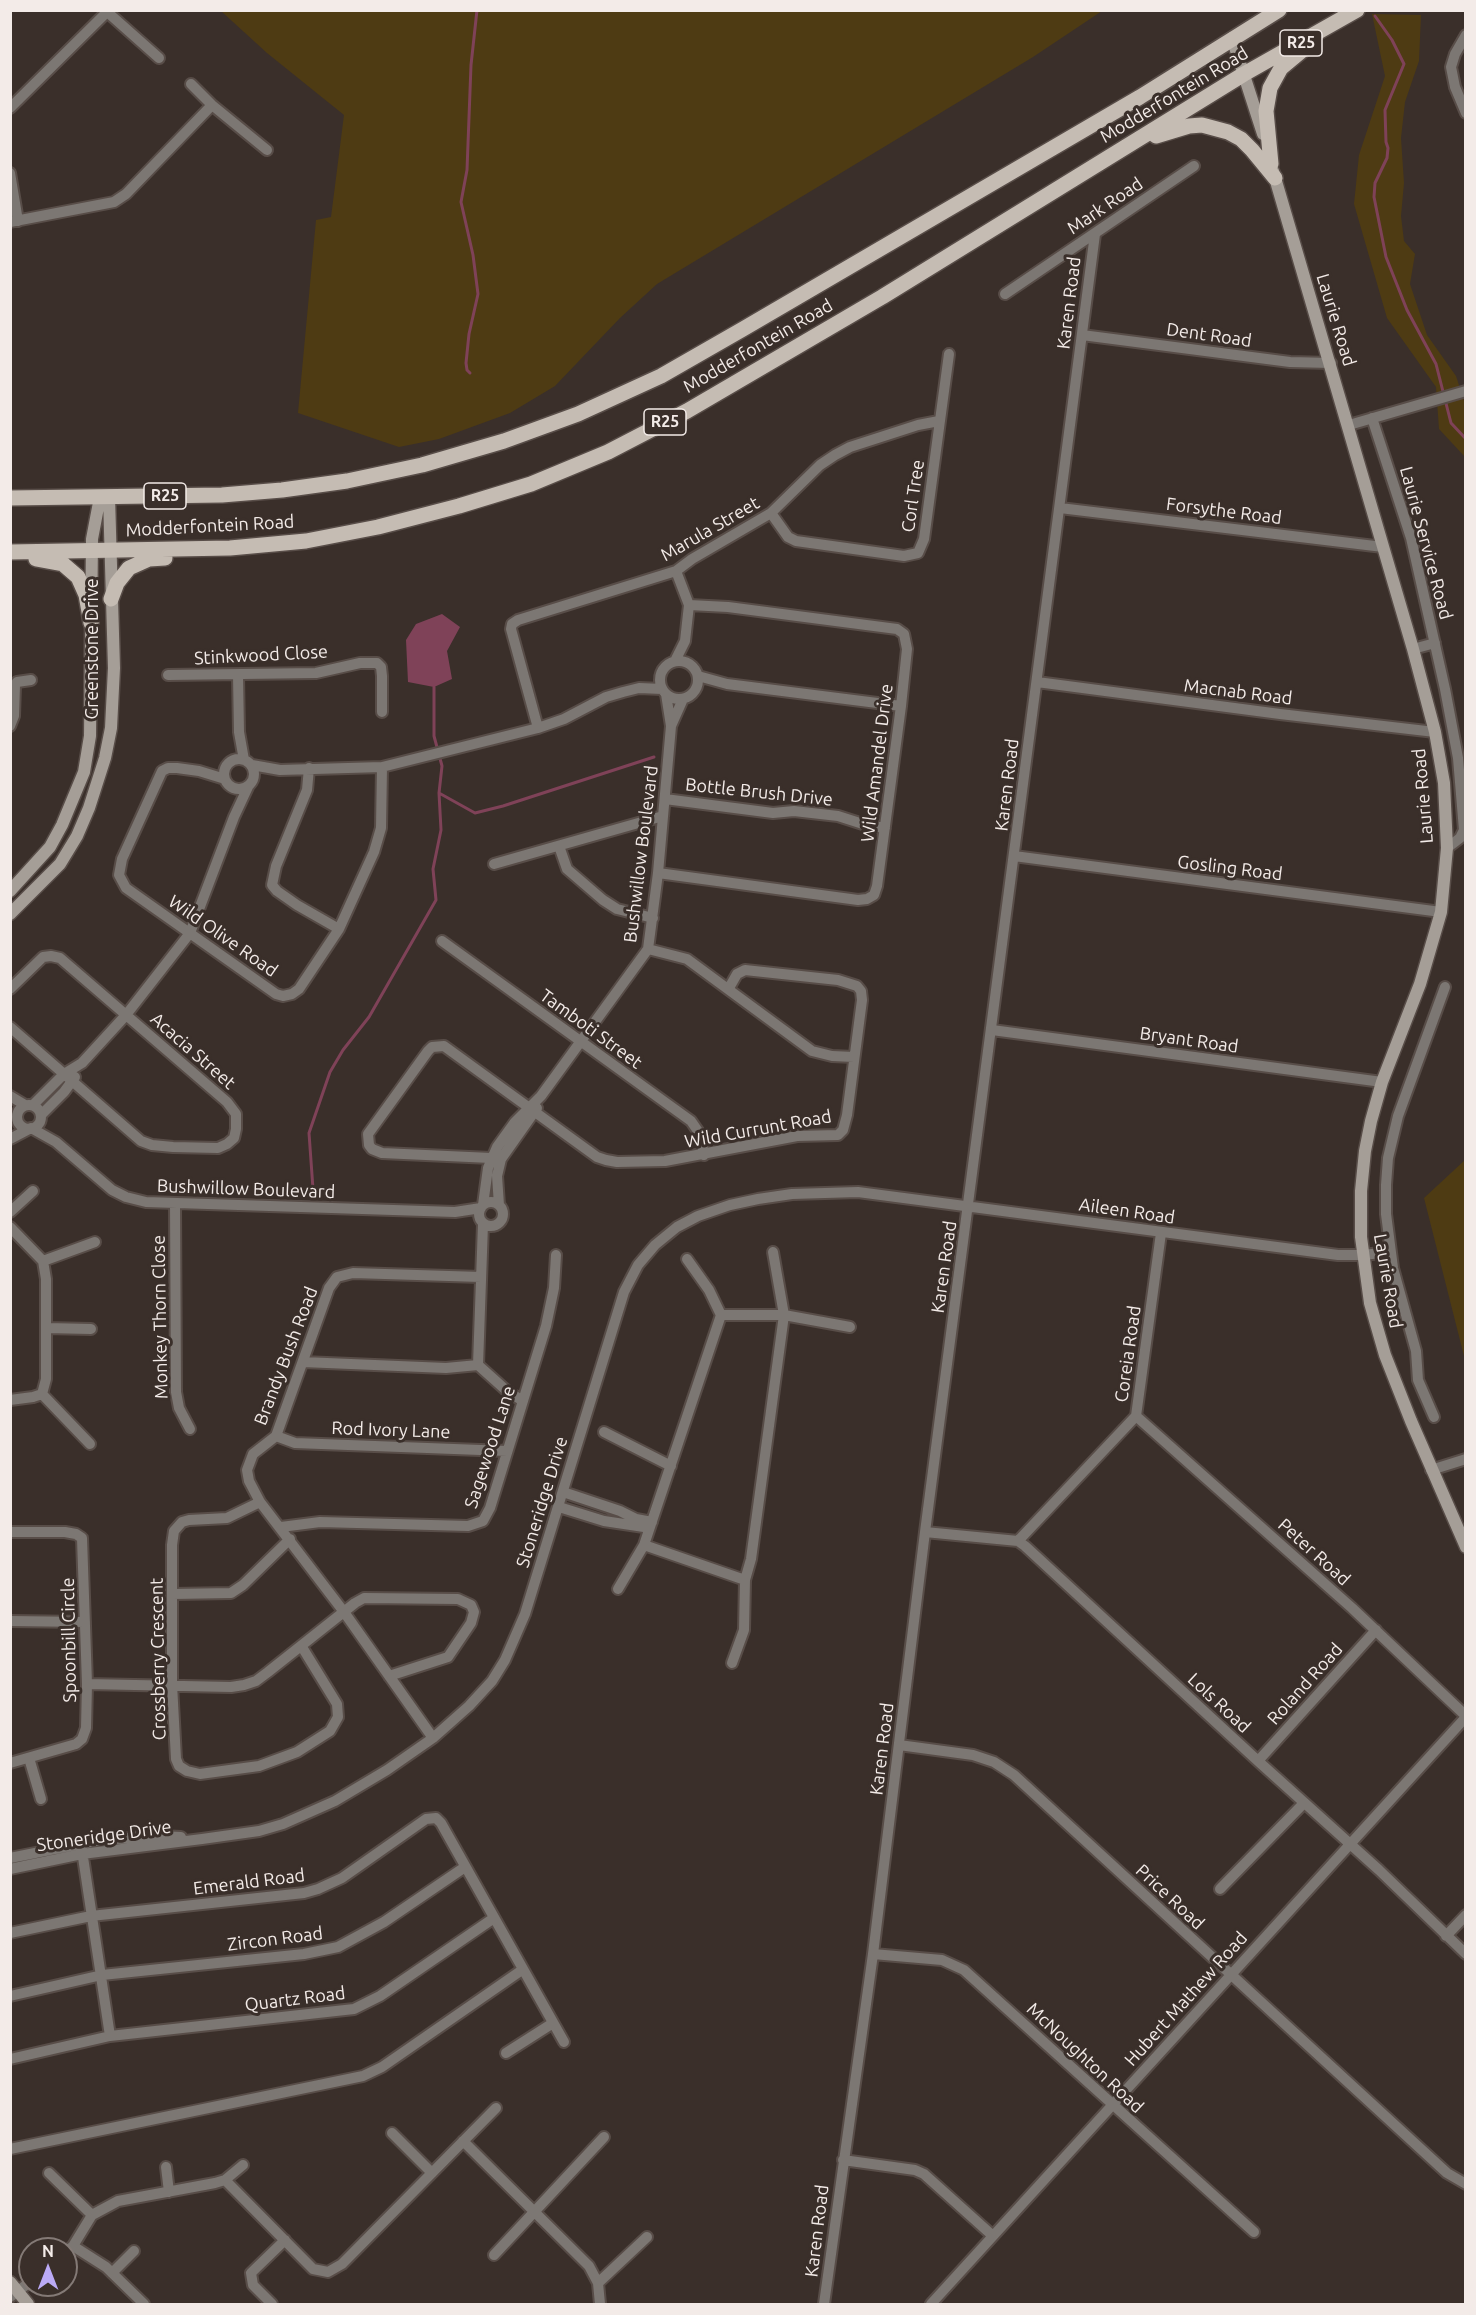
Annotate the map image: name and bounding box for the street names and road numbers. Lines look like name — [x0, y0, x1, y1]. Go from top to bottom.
road number: R25 — [1280, 30, 1322, 56]
street label: Modderfontein Road — [1096, 42, 1252, 148]
street label: Mark Road — [1063, 173, 1147, 239]
street label: Karen Road — [1053, 256, 1085, 350]
street label: Laurie Road — [1312, 271, 1360, 369]
street label: Modderfontein Road — [679, 294, 837, 398]
street label: Dent Road — [1165, 318, 1253, 352]
road number: R25 — [644, 409, 686, 435]
street label: Corl Tree — [897, 458, 929, 534]
street label: Laurie Service Road — [1395, 464, 1457, 622]
road number: R25 — [144, 483, 186, 509]
street label: Marula Street — [657, 492, 763, 566]
street label: Forsythe Road — [1165, 493, 1283, 529]
street label: Modderfontein Road — [125, 511, 295, 541]
street label: Greenstone Drive — [81, 578, 103, 720]
street label: Stinkwood Close — [194, 641, 328, 669]
street label: Macnab Road — [1183, 675, 1293, 709]
street label: Wild Amandel Drive — [857, 683, 897, 843]
street label: Karen Road — [991, 738, 1023, 832]
street label: Laurie Road — [1408, 748, 1438, 844]
street label: Bushwillow Boulevard — [619, 764, 663, 944]
street label: Bottle Brush Drive — [684, 774, 834, 810]
street label: Gosling Road — [1176, 851, 1284, 885]
street label: Wild Olive Road — [164, 890, 282, 982]
street label: Tamboti Street — [536, 985, 646, 1073]
street label: Acacia Street — [146, 1008, 240, 1094]
street label: Bryant Road — [1138, 1022, 1240, 1058]
street label: Wild Currunt Road — [683, 1105, 833, 1153]
street label: Bushwillow Boulevard — [156, 1175, 336, 1203]
street label: Aileen Road — [1078, 1194, 1176, 1228]
street label: Karen Road — [927, 1220, 961, 1314]
street label: Laurie Road — [1369, 1232, 1407, 1330]
street label: Monkey Thorn Close — [148, 1235, 172, 1399]
street label: Brandy Bush Road — [250, 1284, 322, 1428]
street label: Coreia Road — [1111, 1304, 1145, 1404]
street label: Sagewood Lane — [460, 1383, 520, 1511]
street label: Rod Ivory Lane — [331, 1417, 451, 1443]
street label: Stoneridge Drive — [512, 1434, 572, 1570]
street label: Peter Road — [1273, 1514, 1355, 1590]
street label: Spoonbill Circle — [57, 1577, 81, 1703]
street label: Crossberry Crescent — [146, 1578, 170, 1740]
street label: Roland Road — [1263, 1639, 1347, 1729]
street label: Lols Road — [1183, 1669, 1255, 1737]
street label: Karen Road — [866, 1702, 898, 1796]
street label: Stoneridge Drive — [35, 1816, 173, 1856]
street label: Price Road — [1131, 1860, 1209, 1934]
street label: Emerald Road — [192, 1864, 306, 1900]
street label: Zircon Road — [226, 1922, 324, 1956]
street label: Hubert Mathew Road — [1120, 1927, 1252, 2071]
street label: Quartz Road — [243, 1982, 347, 2016]
street label: McNoughton Road — [1022, 1998, 1148, 2118]
street label: Karen Road — [801, 2184, 833, 2278]

